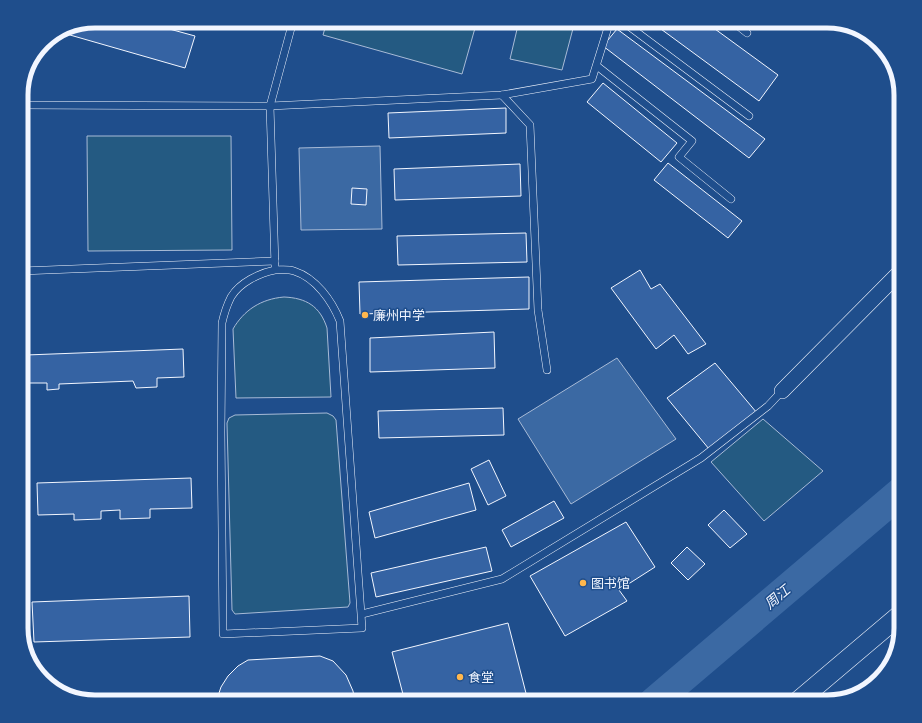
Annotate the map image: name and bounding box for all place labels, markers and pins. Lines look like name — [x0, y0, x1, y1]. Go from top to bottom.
place label: 廉州中学 — [373, 307, 425, 324]
marker: 廉州中学 — [360, 310, 370, 320]
place label: 图书馆 — [591, 575, 630, 592]
marker: 图书馆 — [578, 578, 588, 588]
place label: 食堂 — [468, 669, 494, 686]
marker: 食堂 — [455, 672, 465, 682]

